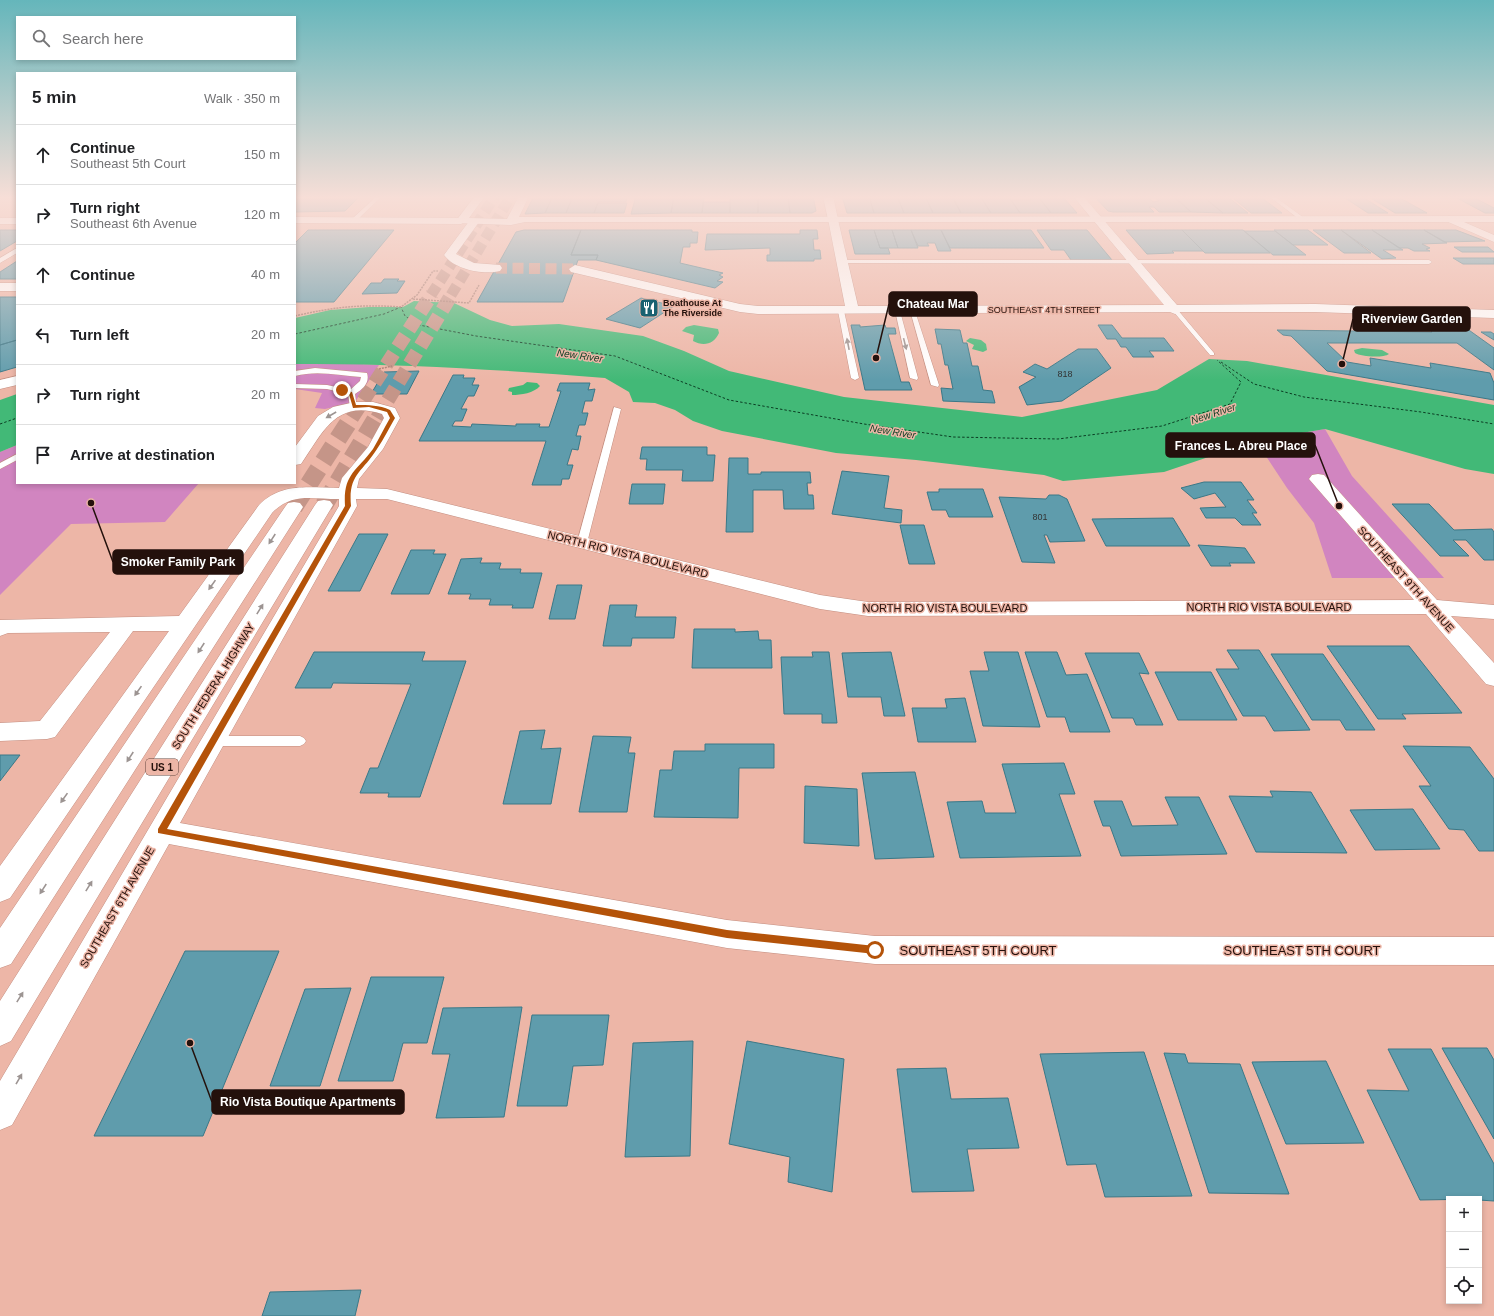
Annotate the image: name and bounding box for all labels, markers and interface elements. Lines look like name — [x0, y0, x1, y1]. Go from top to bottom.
search box — [16, 16, 296, 60]
icon: search — [30, 27, 52, 49]
text: Search here — [62, 30, 144, 47]
text: 5 min — [32, 88, 76, 107]
text: Walk · 350 m — [204, 91, 280, 106]
text: Continue — [70, 139, 135, 156]
icon: ahead — [32, 144, 54, 166]
text: 150 m — [244, 147, 280, 162]
text: Southeast 5th Court — [70, 156, 186, 171]
text: Turn right — [70, 199, 140, 216]
icon: right — [32, 204, 54, 226]
text: 120 m — [244, 207, 280, 222]
text: Southeast 6th Avenue — [70, 216, 197, 231]
icon: ahead — [32, 264, 54, 286]
text: Continue — [70, 266, 135, 283]
text: 40 m — [251, 267, 280, 282]
callout: Chateau Mar — [889, 292, 977, 316]
restaurant icon: Boathouse At The Riverside — [638, 297, 660, 319]
text: Chateau Mar — [897, 297, 969, 311]
place label: Boathouse At The Riverside — [663, 298, 722, 318]
street label: SOUTHEAST 4TH STREET — [988, 305, 1101, 315]
callout: Riverview Garden — [1353, 307, 1470, 331]
text: Riverview Garden — [1361, 312, 1463, 326]
icon: left — [32, 324, 54, 346]
text: Turn left — [70, 326, 129, 343]
text: 20 m — [251, 327, 280, 342]
one-way arrow — [845, 338, 851, 351]
one-way arrow — [903, 338, 909, 350]
water label: New River — [556, 347, 604, 364]
house number: 818 — [1057, 369, 1073, 379]
route end — [333, 381, 351, 399]
icon: right — [32, 384, 54, 406]
text: Turn right — [70, 386, 140, 403]
text: 20 m — [251, 387, 280, 402]
water label: New River — [1190, 401, 1237, 426]
one-way arrow — [326, 411, 337, 418]
water label: New River — [869, 422, 917, 441]
callout: Frances L. Abreu Place — [1166, 433, 1315, 457]
text: Frances L. Abreu Place — [1175, 439, 1307, 453]
icon: arrive — [32, 444, 54, 466]
text: Arrive at destination — [70, 446, 215, 463]
house number: 801 — [1032, 512, 1048, 522]
street label: SOUTHEAST 9TH AVENUE — [1355, 524, 1457, 634]
street label: NORTH RIO VISTA BOULEVARD — [546, 528, 710, 580]
one-way arrow — [269, 534, 276, 545]
callout: Smoker Family Park — [113, 550, 243, 574]
text: Smoker Family Park — [121, 555, 236, 569]
one-way arrow — [208, 579, 216, 590]
street label: NORTH RIO VISTA BOULEVARD — [1186, 601, 1352, 613]
street label: NORTH RIO VISTA BOULEVARD — [862, 602, 1028, 614]
one-way arrow — [256, 604, 264, 614]
street label: SOUTH FEDERAL HIGHWAY — [169, 620, 257, 751]
one-way arrow — [197, 643, 205, 653]
one-way arrow — [134, 686, 142, 697]
one-way arrow — [126, 751, 133, 763]
road number: US 1 — [146, 759, 178, 775]
one-way arrow — [60, 793, 68, 803]
street label: SOUTHEAST 6TH AVENUE — [77, 844, 157, 970]
one-way arrow — [85, 880, 92, 892]
one-way arrow — [39, 884, 47, 894]
route start — [866, 941, 884, 959]
street label: SOUTHEAST 5TH COURT — [900, 943, 1057, 958]
street label: SOUTHEAST 5TH COURT — [1224, 943, 1381, 958]
one-way arrow — [17, 991, 24, 1003]
one-way arrow — [16, 1073, 23, 1085]
callout: Rio Vista Boutique Apartments — [212, 1090, 404, 1114]
text: Rio Vista Boutique Apartments — [220, 1095, 396, 1109]
map controls — [1446, 1196, 1482, 1304]
button: + — [1446, 1196, 1482, 1232]
button: − — [1446, 1232, 1482, 1268]
button: locate — [1446, 1268, 1482, 1304]

